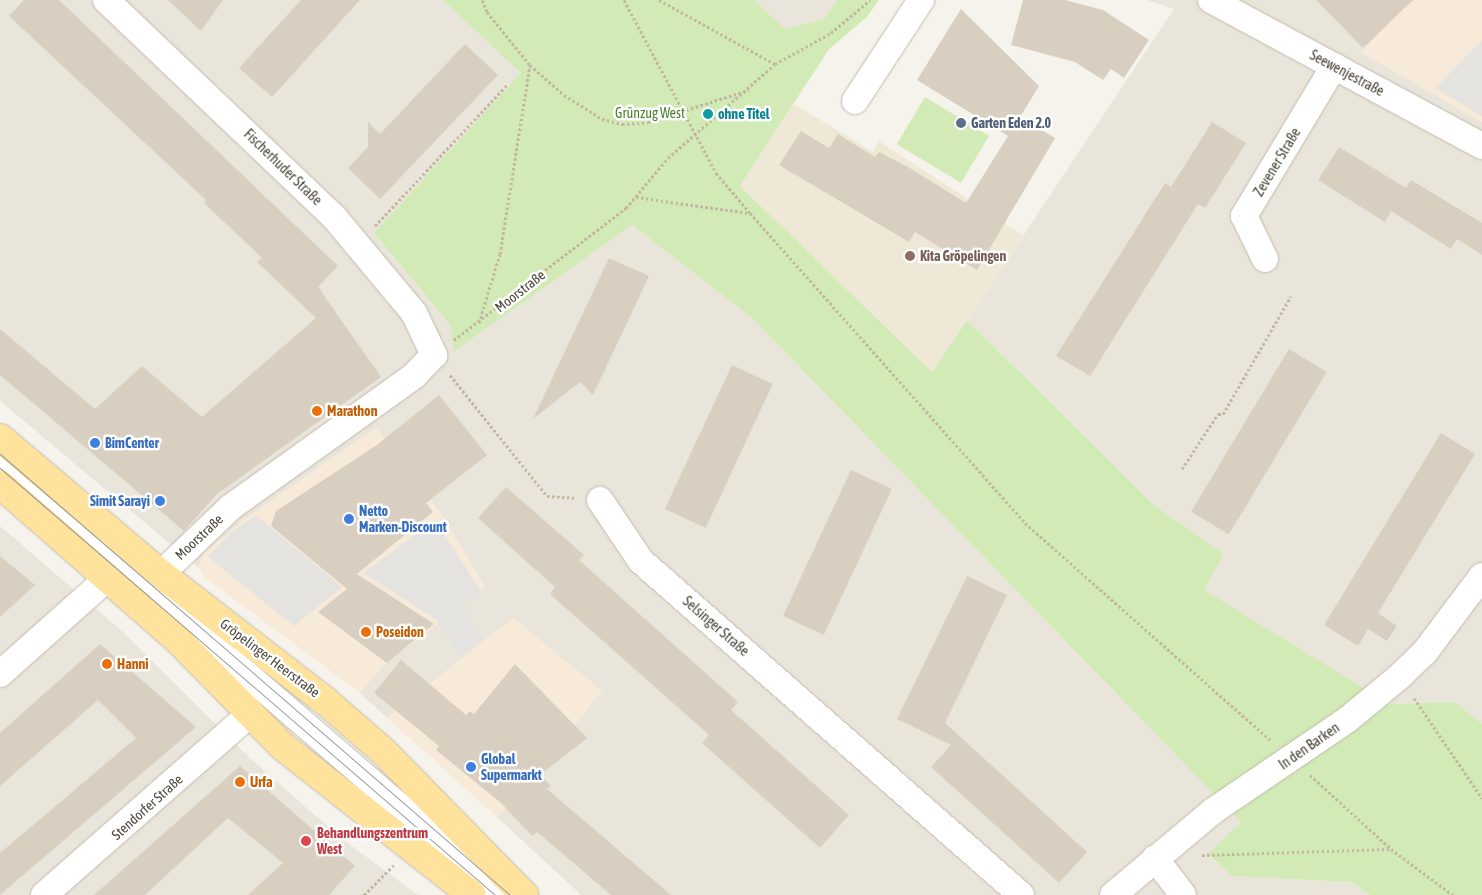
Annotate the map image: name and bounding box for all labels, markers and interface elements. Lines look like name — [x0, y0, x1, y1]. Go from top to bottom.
street label: Seewenjestraße — [1307, 46, 1387, 100]
park label: Grünzug West — [615, 105, 685, 121]
place label: ohne Titel — [718, 106, 769, 122]
marker: ohne Titel — [702, 108, 714, 120]
place label: Garten Eden 2.0 — [971, 115, 1051, 131]
marker: Garten Eden 2.0 — [955, 117, 967, 129]
street label: Zevener Straße — [1250, 125, 1304, 199]
street label: Fischerhuder Straße — [240, 126, 326, 208]
place label: Kita Gröpelingen — [920, 248, 1006, 264]
marker: Kita Gröpelingen — [904, 250, 916, 262]
street label: Moorstraße — [492, 266, 548, 316]
place label: Marathon — [327, 403, 377, 419]
marker: Marathon — [311, 405, 323, 417]
place label: BimCenter — [105, 435, 159, 451]
marker: BimCenter — [89, 437, 101, 449]
place label: Simit Sarayi — [90, 493, 150, 509]
marker: Simit Sarayi — [154, 495, 166, 507]
place label: Netto Marken-Discount — [359, 503, 447, 536]
street label: Moorstraße — [172, 511, 226, 563]
marker: Netto Marken-Discount — [343, 513, 355, 525]
street label: Selsinger Straße — [679, 593, 753, 659]
street label: Gröpelinger Heerstraße — [217, 615, 323, 701]
place label: Poseidon — [376, 624, 424, 640]
marker: Poseidon — [360, 626, 372, 638]
place label: Hanni — [117, 656, 148, 672]
marker: Hanni — [101, 658, 113, 670]
street label: In den Barken — [1275, 719, 1343, 773]
place label: Global Supermarkt — [481, 751, 542, 784]
marker: Global Supermarkt — [465, 761, 477, 773]
street label: Stendorfer Straße — [108, 771, 186, 843]
place label: Urfa — [250, 774, 273, 790]
marker: Urfa — [234, 776, 246, 788]
place label: Behandlungszentrum West — [317, 825, 428, 858]
marker: Behandlungszentrum West — [299, 834, 313, 848]

